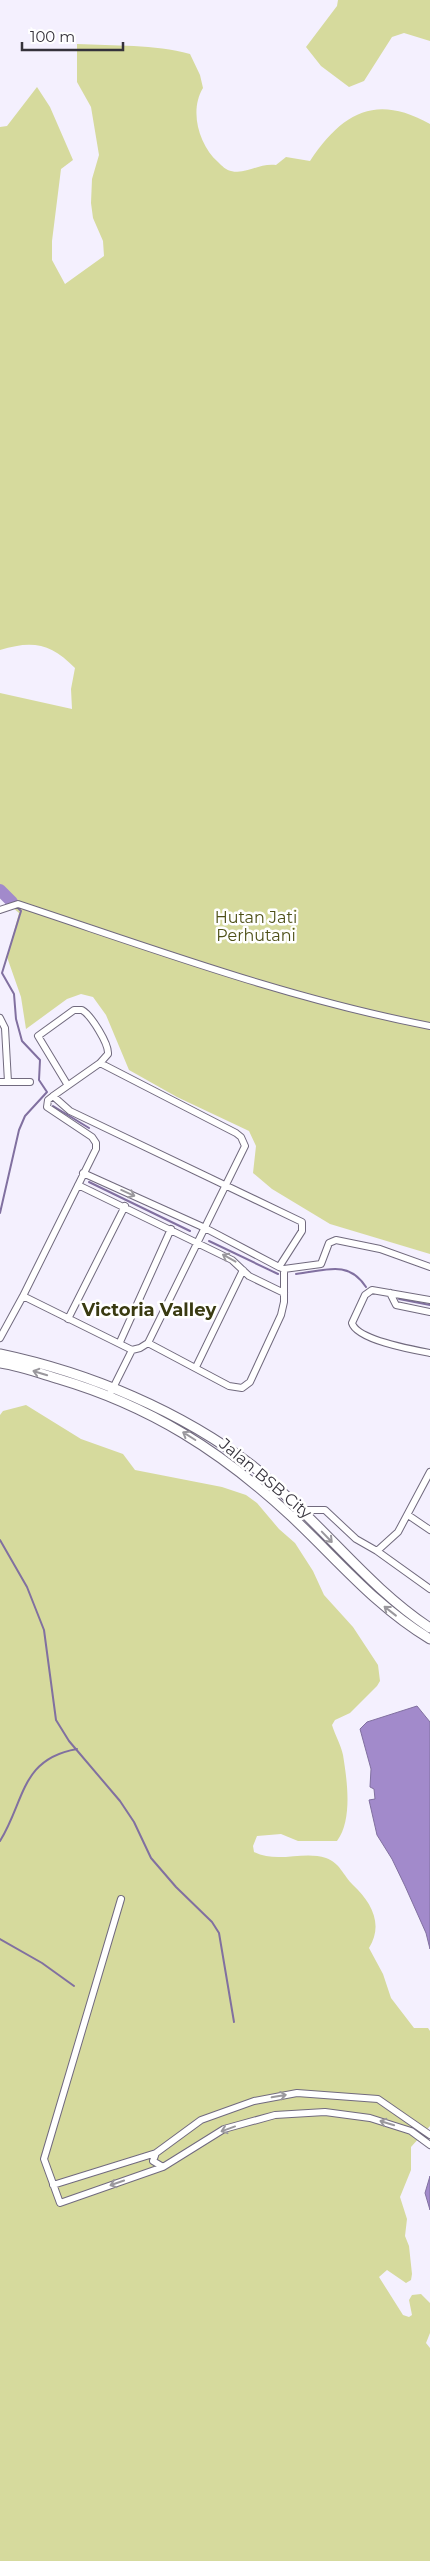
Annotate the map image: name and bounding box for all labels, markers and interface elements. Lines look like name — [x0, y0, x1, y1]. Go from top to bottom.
scale bar — [22, 20, 124, 52]
text: 100 m — [30, 27, 75, 46]
park label: Hutan Jati Perhutani — [215, 908, 297, 945]
one-way arrow — [120, 1189, 135, 1199]
one-way arrow — [222, 1253, 237, 1263]
district label: Victoria Valley — [81, 1299, 217, 1321]
one-way arrow — [32, 1368, 48, 1378]
one-way arrow — [182, 1430, 196, 1440]
street label: Jalan BSB City — [215, 1434, 316, 1523]
one-way arrow — [321, 1531, 333, 1543]
one-way arrow — [383, 1606, 396, 1617]
one-way arrow — [270, 2091, 286, 2101]
one-way arrow — [379, 2118, 395, 2128]
one-way arrow — [221, 2125, 236, 2134]
one-way arrow — [109, 2179, 125, 2188]

